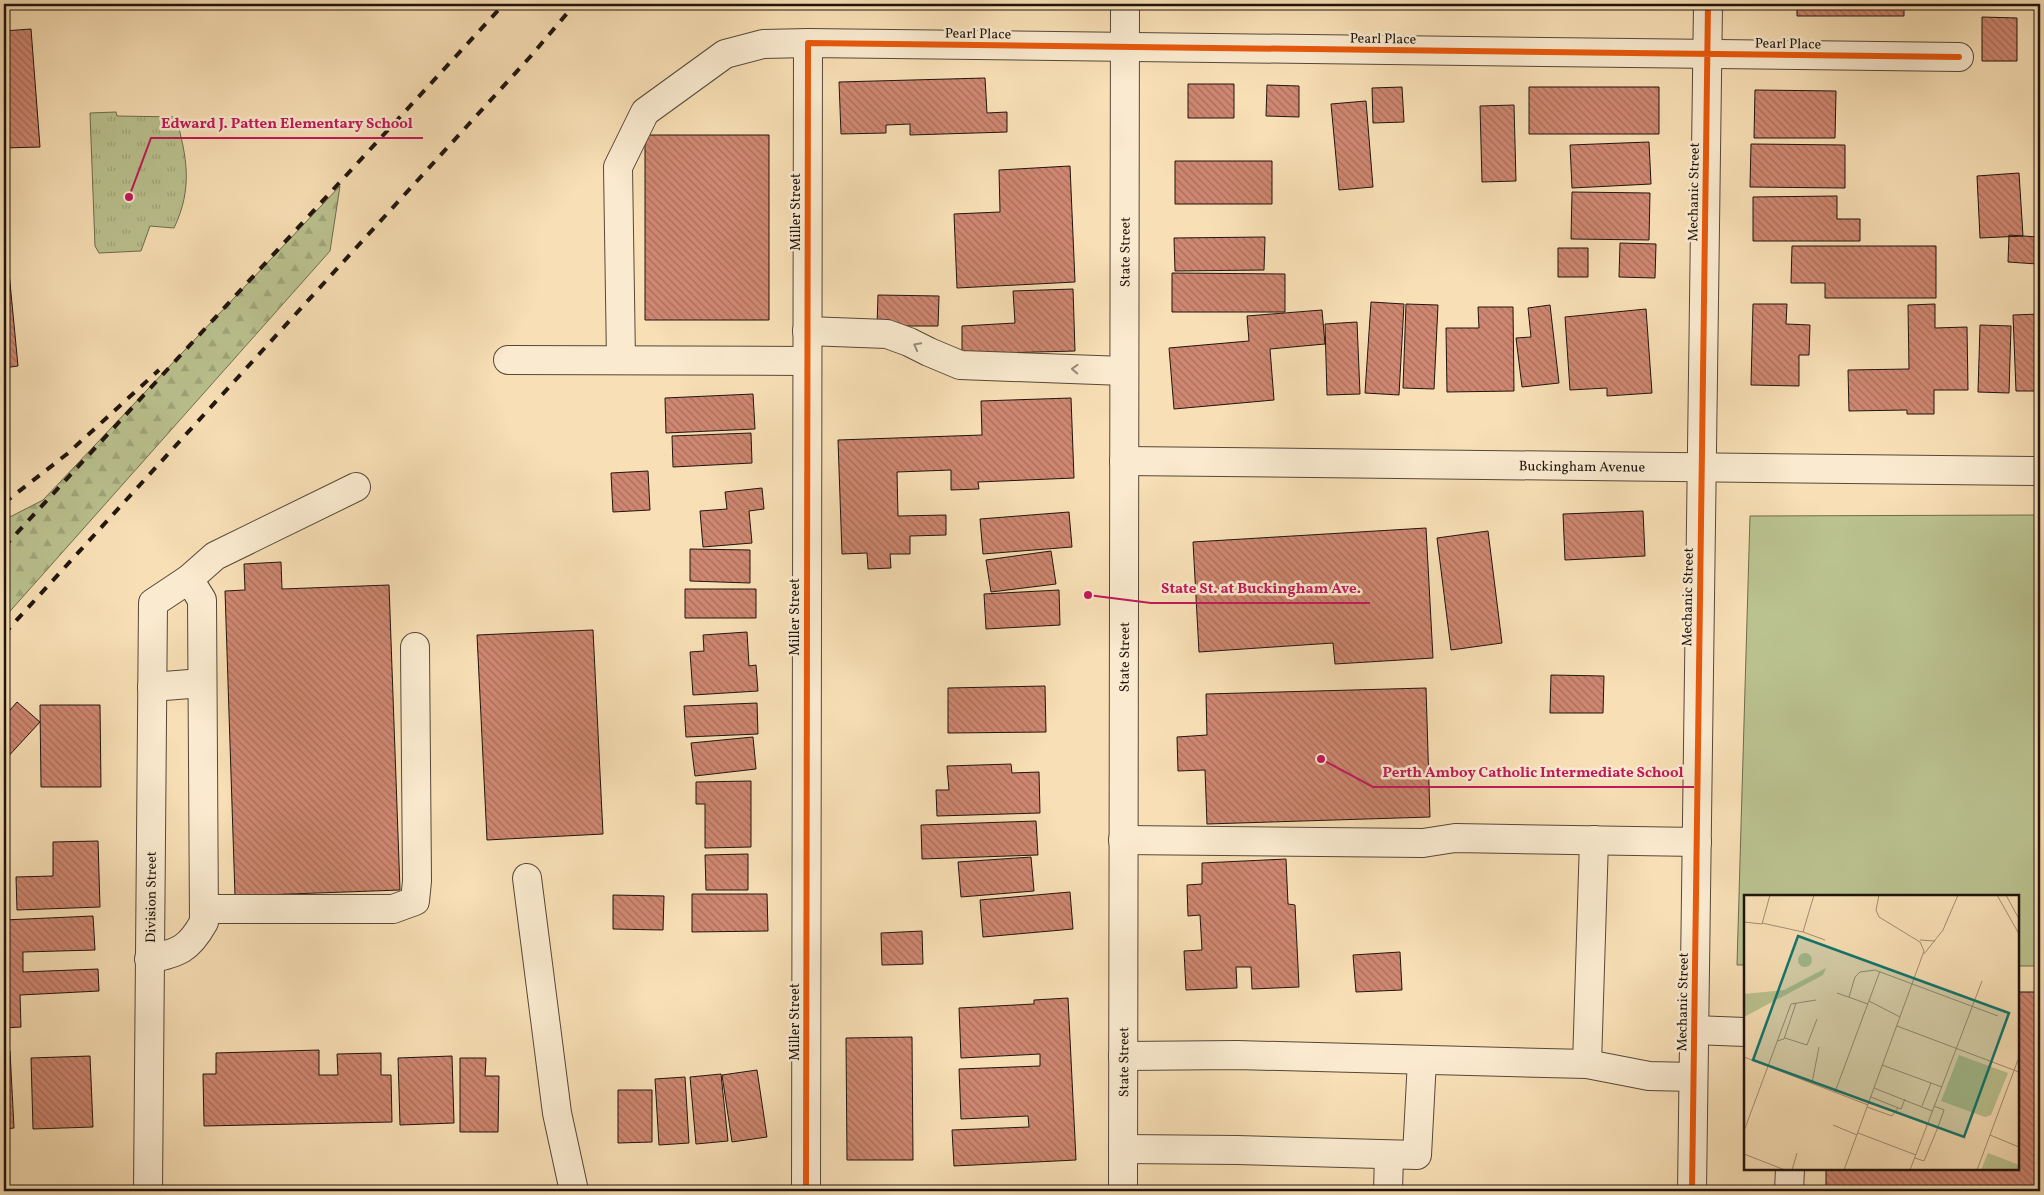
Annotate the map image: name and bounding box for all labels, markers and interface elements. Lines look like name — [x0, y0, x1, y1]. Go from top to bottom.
street label: Pearl Place — [945, 24, 1012, 45]
street label: Pearl Place — [1350, 29, 1417, 50]
street label: Pearl Place — [1755, 34, 1822, 55]
callout: Edward J. Patten Elementary School — [151, 108, 423, 138]
text: Edward J. Patten Elementary School — [161, 114, 413, 135]
street label: Mechanic Street — [1684, 142, 1705, 242]
street label: Miller Street — [787, 173, 806, 251]
street label: State Street — [1117, 217, 1136, 287]
one-way arrow — [913, 342, 922, 352]
one-way arrow — [1071, 364, 1079, 374]
street label: Buckingham Avenue — [1519, 457, 1646, 478]
street label: Mechanic Street — [1678, 547, 1699, 647]
callout: State St. at Buckingham Ave. — [1151, 573, 1370, 603]
street label: Miller Street — [786, 578, 805, 656]
text: State St. at Buckingham Ave. — [1161, 579, 1361, 600]
street label: State Street — [1116, 622, 1135, 692]
callout: Perth Amboy Catholic Intermediate School — [1373, 757, 1694, 787]
text: Perth Amboy Catholic Intermediate School — [1382, 763, 1684, 784]
street label: Division Street — [142, 851, 162, 943]
inset map — [1744, 895, 2019, 1170]
street label: Mechanic Street — [1673, 952, 1694, 1052]
street label: Miller Street — [786, 983, 805, 1061]
street label: State Street — [1115, 1027, 1134, 1097]

